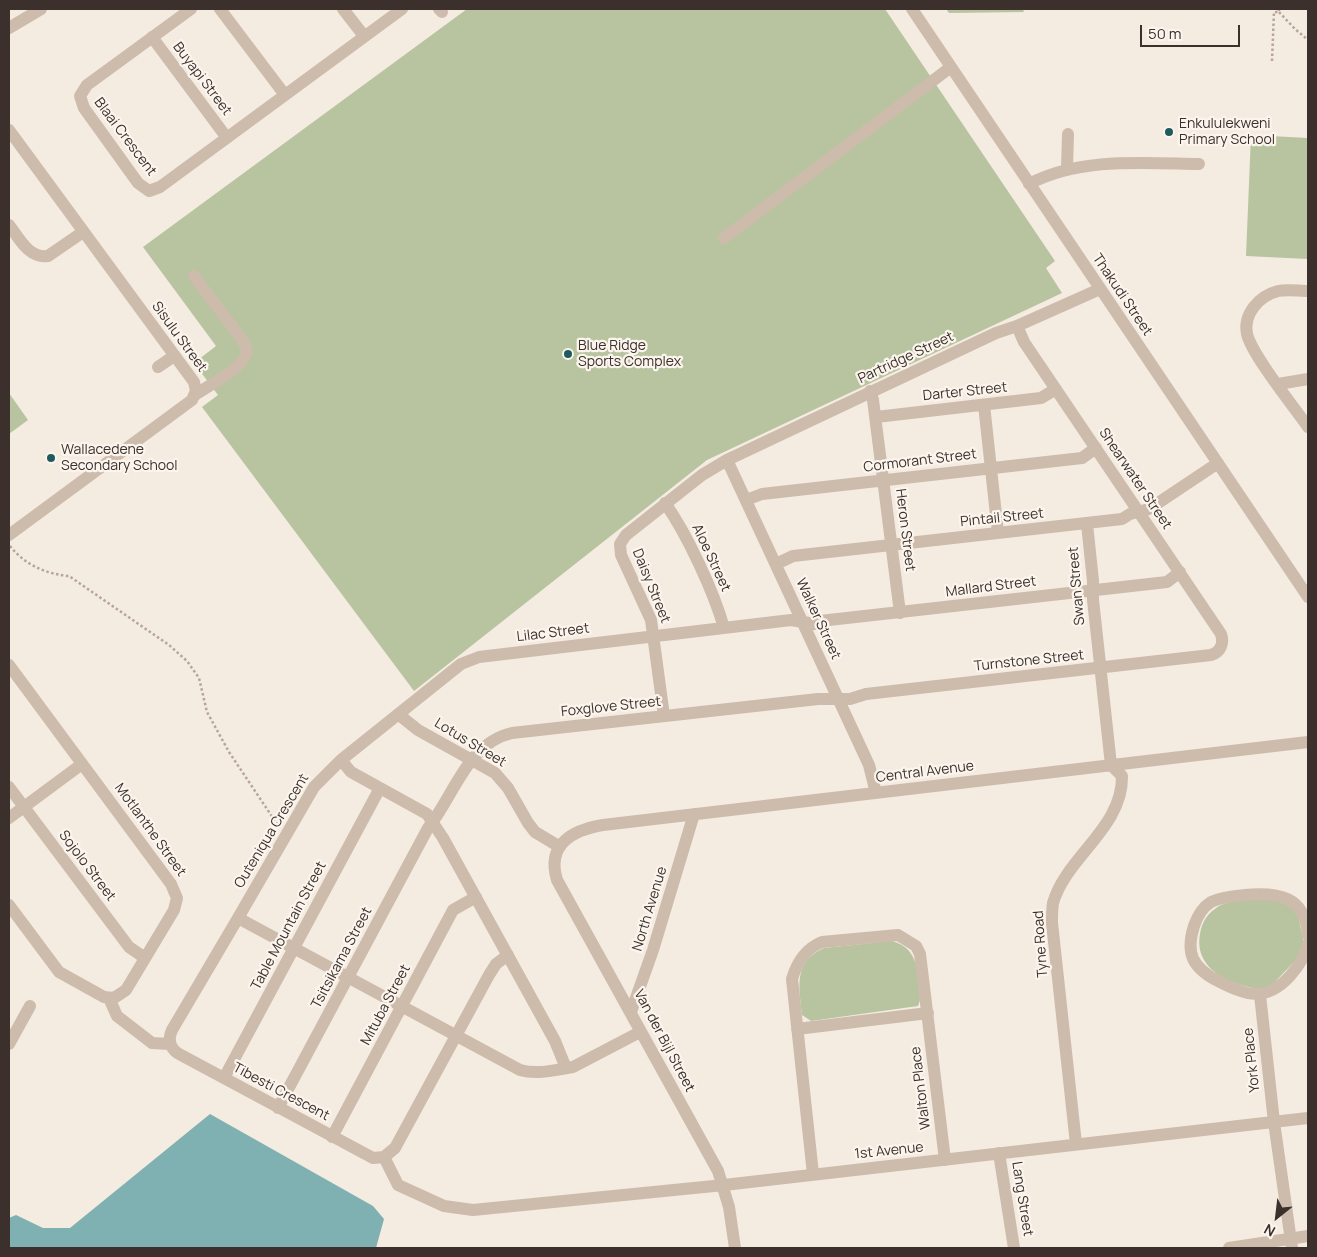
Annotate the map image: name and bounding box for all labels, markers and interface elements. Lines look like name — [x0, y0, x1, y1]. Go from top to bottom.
scale bar — [1142, 15, 1242, 47]
text: 50 m — [1148, 23, 1182, 44]
street label: Buyapi Street — [169, 39, 235, 119]
street label: Blaai Crescent — [90, 95, 160, 179]
place label: Enkululekweni Primary School — [1179, 116, 1275, 148]
marker: Enkululekweni Primary School — [1163, 126, 1175, 138]
street label: Thakudi Street — [1088, 251, 1156, 339]
street label: Sisulu Street — [148, 298, 210, 376]
street label: Partridge Street — [856, 329, 956, 387]
place label: Blue Ridge Sports Complex — [578, 338, 681, 371]
marker: Blue Ridge Sports Complex — [562, 348, 574, 360]
street label: Darter Street — [922, 379, 1008, 405]
street label: Shearwater Street — [1095, 425, 1175, 533]
place label: Wallacedene Secondary School — [61, 442, 178, 474]
street label: Cormorant Street — [862, 446, 978, 476]
marker: Wallacedene Secondary School — [45, 452, 57, 464]
street label: Heron Street — [892, 488, 918, 572]
street label: Pintail Street — [959, 505, 1045, 531]
street label: Aloe Street — [688, 522, 734, 594]
street label: Daisy Street — [628, 546, 674, 626]
street label: Swan Street — [1065, 546, 1089, 626]
street label: Mallard Street — [945, 573, 1037, 601]
street label: Walker Street — [792, 576, 844, 662]
street label: Lilac Street — [516, 620, 590, 646]
street label: Turnstone Street — [973, 647, 1085, 675]
street label: Foxglove Street — [560, 693, 662, 721]
street label: Lotus Street — [431, 715, 509, 771]
street label: Central Avenue — [875, 758, 975, 786]
street label: Outeniqua Crescent — [231, 771, 313, 891]
street label: Motlanthe Street — [111, 780, 189, 880]
street label: Sojolo Street — [55, 827, 119, 905]
street label: Table Mountain Street — [248, 859, 330, 993]
street label: North Avenue — [629, 865, 671, 953]
street label: Tsitsikama Street — [308, 904, 376, 1012]
street label: Tyne Road — [1030, 910, 1052, 978]
street label: Mituba Street — [358, 962, 414, 1048]
street label: Van der Bijl Street — [630, 987, 698, 1095]
street label: York Place — [1240, 1027, 1264, 1093]
street label: Walton Place — [908, 1046, 934, 1130]
street label: Tibesti Crescent — [230, 1059, 332, 1125]
street label: 1st Avenue — [854, 1139, 924, 1163]
street label: Lang Street — [1008, 1160, 1036, 1238]
north arrow — [1252, 1192, 1302, 1242]
text: N — [1260, 1220, 1278, 1241]

